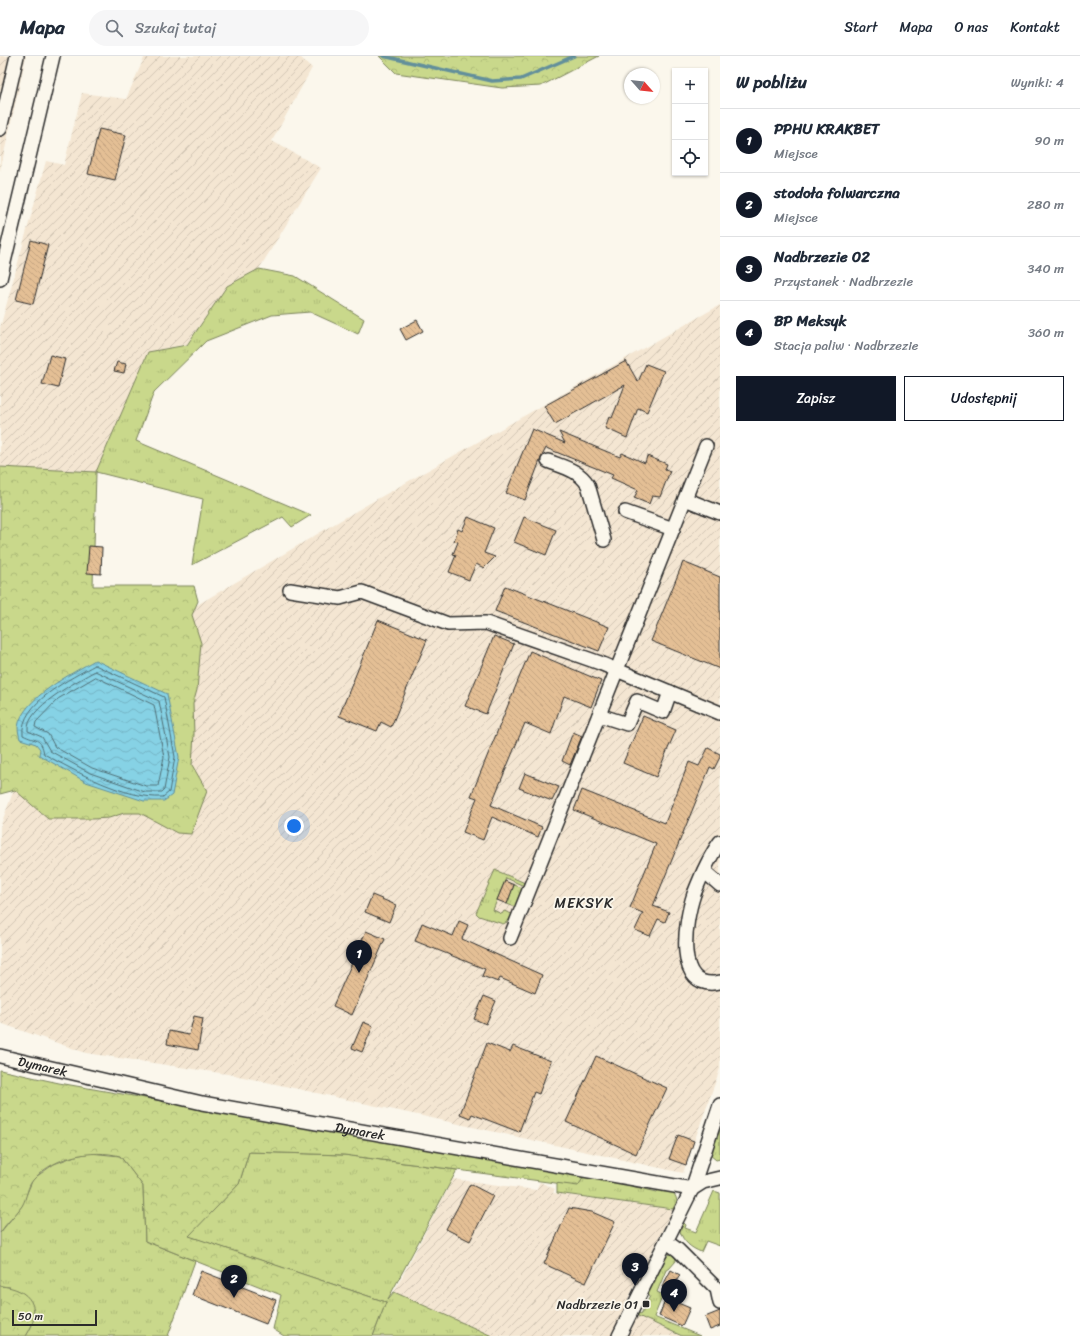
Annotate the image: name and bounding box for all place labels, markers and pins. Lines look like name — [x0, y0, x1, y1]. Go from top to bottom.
pin: 1 — [346, 940, 372, 973]
pin: 3 — [622, 1253, 648, 1286]
pin: 2 — [221, 1265, 247, 1298]
pin: 4 — [661, 1279, 687, 1312]
place label: Nadbrzezie 01 — [557, 1293, 638, 1316]
marker: Nadbrzezie 01 — [641, 1299, 651, 1309]

